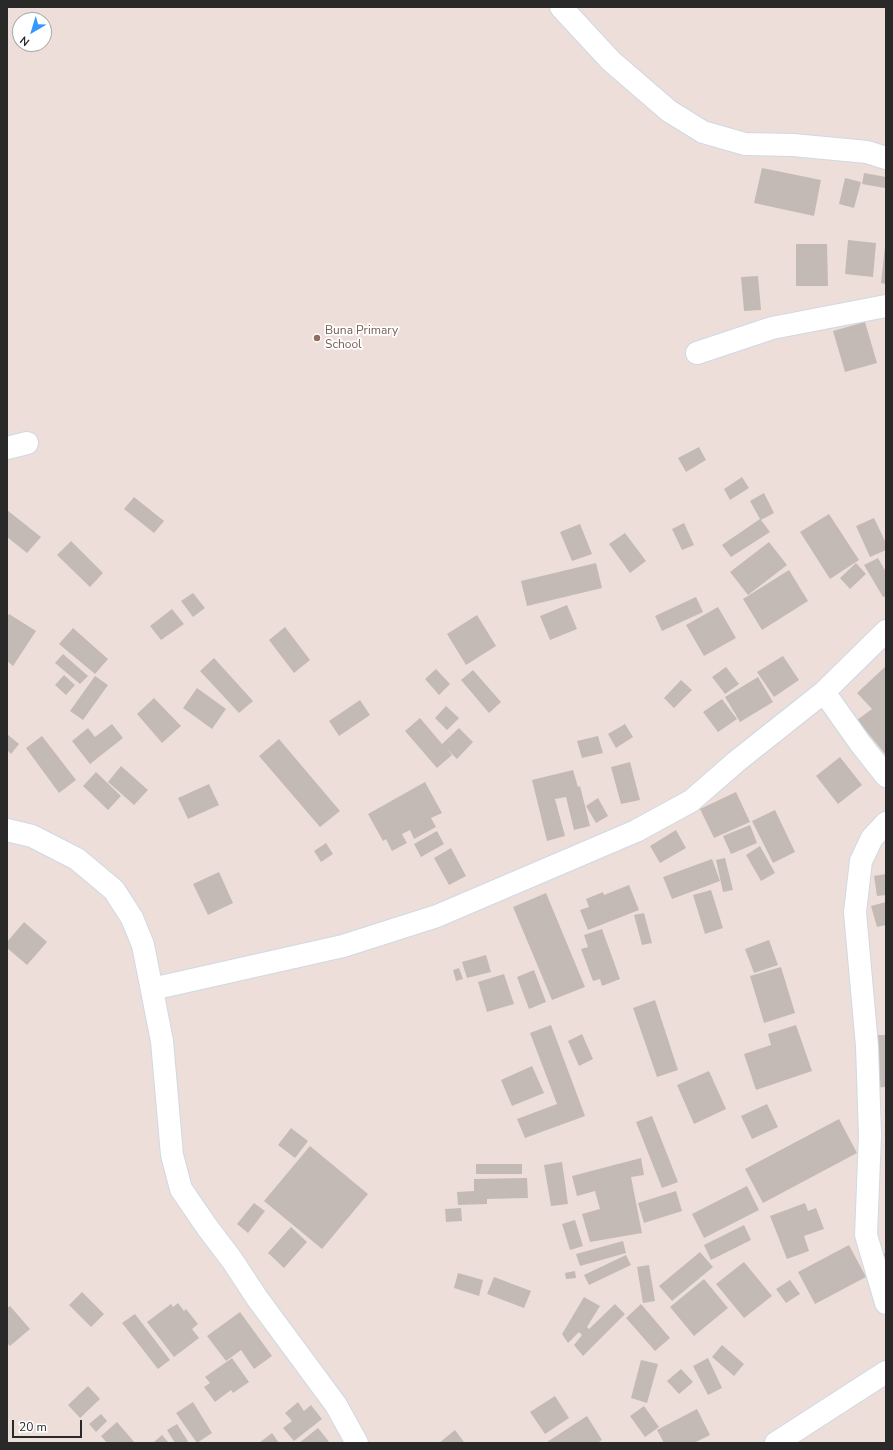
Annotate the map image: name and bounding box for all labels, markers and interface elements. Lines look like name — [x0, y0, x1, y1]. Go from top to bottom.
north arrow — [12, 12, 52, 52]
text: N — [17, 33, 33, 50]
place label: Buna Primary School — [325, 324, 398, 352]
marker: Buna Primary School — [312, 333, 322, 343]
scale bar — [14, 1412, 84, 1438]
text: 20 m — [19, 1419, 47, 1435]

